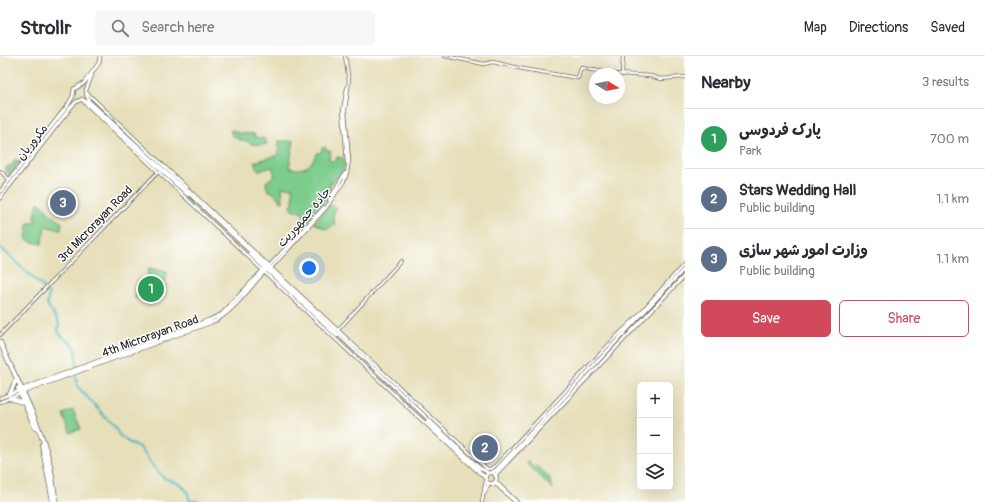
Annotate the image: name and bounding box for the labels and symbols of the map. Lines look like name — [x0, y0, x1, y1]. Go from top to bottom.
north arrow — [589, 68, 625, 104]
street label: مکروریان — [14, 121, 51, 163]
street label: 3rd Microrayan Road — [55, 183, 135, 265]
street label: جاده جمهوریت — [274, 184, 334, 250]
pin: 3 — [50, 188, 76, 218]
your location — [299, 258, 319, 278]
pin: 1 — [138, 274, 164, 304]
street label: 4th Microrayan Road — [100, 312, 201, 361]
pin: 2 — [472, 433, 498, 463]

